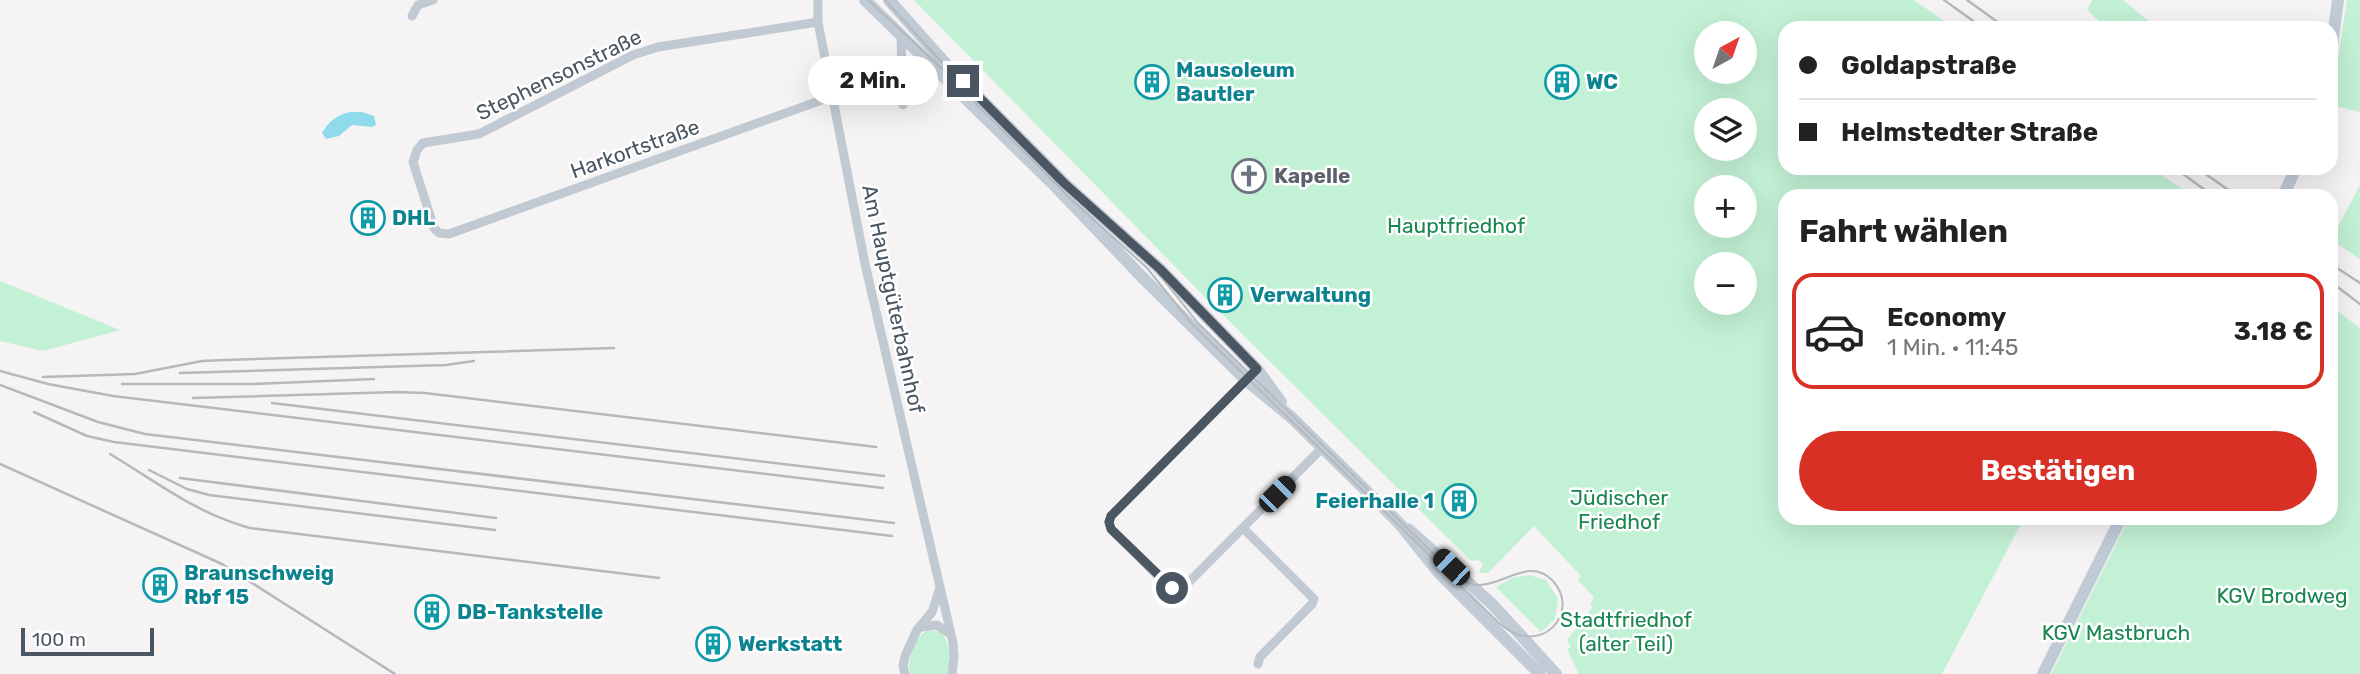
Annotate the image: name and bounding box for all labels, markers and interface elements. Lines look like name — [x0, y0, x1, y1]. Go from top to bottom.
north arrow — [1694, 21, 1757, 84]
map controls — [1694, 21, 1757, 315]
street label: Stephensonstraße — [472, 24, 645, 125]
text: Goldapstraße — [1841, 50, 2017, 81]
callout: 2 Min. — [809, 56, 939, 106]
place label: Mausoleum Bautler — [1176, 57, 1295, 106]
building icon: Mausoleum Bautler — [1133, 63, 1171, 101]
building icon: WC — [1543, 63, 1581, 101]
route end — [947, 65, 979, 97]
text: 2 Min. — [840, 66, 906, 94]
place label: WC — [1586, 69, 1618, 94]
button: layers — [1694, 98, 1757, 161]
street label: Harkortstraße — [567, 114, 703, 183]
text: Helmstedter Straße — [1841, 117, 2098, 148]
church icon: Kapelle — [1230, 157, 1268, 195]
place label: Kapelle — [1274, 163, 1350, 188]
button: + — [1694, 175, 1757, 238]
street label: Am Hauptgüterbahnhof — [857, 182, 930, 416]
building icon: DHL — [349, 199, 387, 237]
place label: DHL — [392, 205, 436, 230]
text: Fahrt wählen — [1799, 212, 2008, 250]
park label: Hauptfriedhof — [1387, 213, 1525, 238]
button: − — [1694, 252, 1757, 315]
building icon: Verwaltung — [1206, 276, 1244, 314]
place label: Verwaltung — [1250, 282, 1371, 307]
icon: car — [1803, 300, 1866, 363]
text: Economy — [1887, 302, 2006, 333]
text: 3.18 € — [2234, 316, 2313, 347]
text: 1 Min. · 11:45 — [1887, 333, 2018, 361]
button: Bestätigen — [1799, 431, 2317, 511]
car — [1255, 472, 1300, 516]
building icon: Feierhalle 1 — [1440, 482, 1478, 520]
park label: Jüdischer Friedhof — [1570, 485, 1668, 534]
place label: Feierhalle 1 — [1315, 488, 1434, 513]
car — [1429, 545, 1474, 589]
place label: Braunschweig Rbf 15 — [184, 560, 334, 609]
building icon: Braunschweig Rbf 15 — [141, 566, 179, 604]
route start — [1156, 572, 1188, 604]
park label: KGV Brodweg — [2216, 583, 2348, 608]
building icon: DB-Tankstelle — [413, 593, 451, 631]
place label: DB-Tankstelle — [457, 599, 603, 624]
park label: Stadtfriedhof (alter Teil) — [1560, 607, 1692, 656]
park label: KGV Mastbruch — [2042, 620, 2190, 645]
scale bar — [21, 625, 154, 657]
building icon: Werkstatt — [694, 625, 732, 663]
text: 100 m — [32, 628, 86, 651]
place label: Werkstatt — [738, 631, 843, 656]

